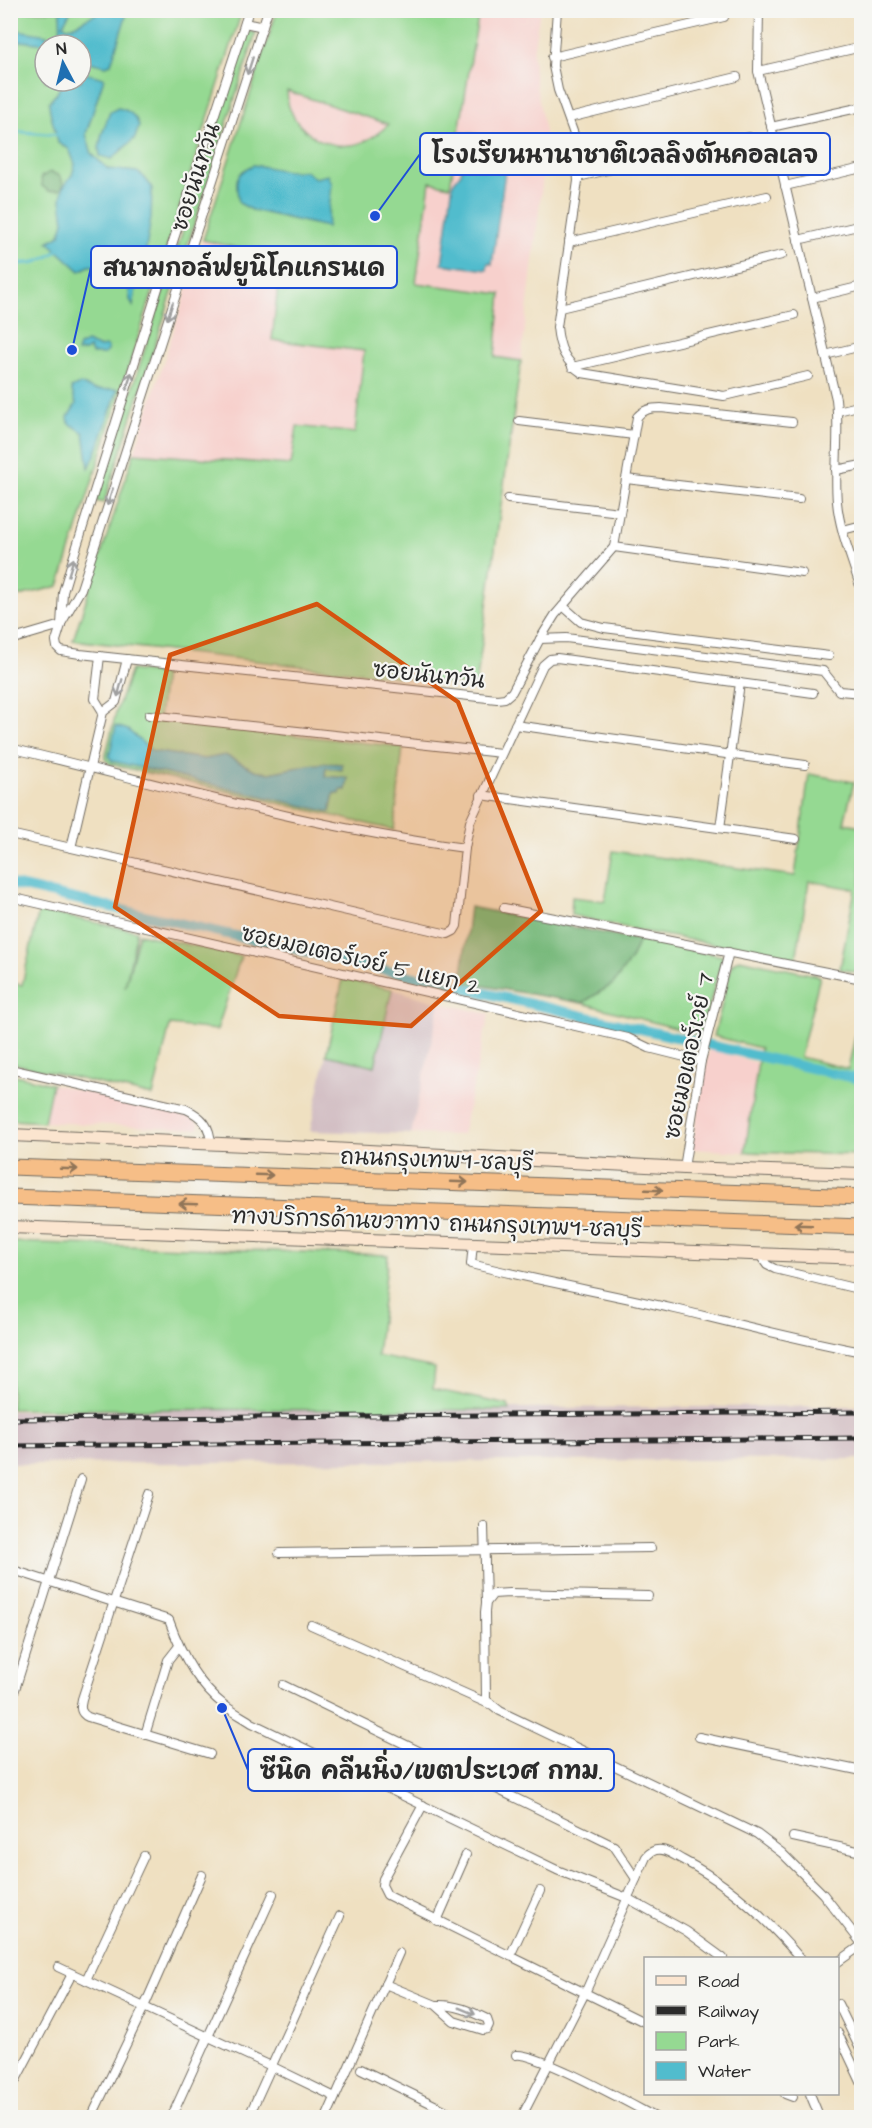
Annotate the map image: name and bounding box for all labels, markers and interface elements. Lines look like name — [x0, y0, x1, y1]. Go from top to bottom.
north arrow — [33, 33, 93, 93]
text: N — [55, 38, 68, 61]
one-way arrow — [244, 56, 255, 75]
street label: ซอยนันทวัน — [164, 119, 229, 236]
callout: โรงเรียนนานาชาติเวลลิงตันคอลเลจ — [420, 133, 830, 175]
text: โรงเรียนนานาชาติเวลลิงตันคอลเลจ — [431, 138, 818, 173]
callout: สนามกอล์ฟยูนิโคแกรนเด — [91, 246, 397, 288]
text: สนามกอล์ฟยูนิโคแกรนเด — [103, 251, 385, 286]
one-way arrow — [164, 301, 175, 320]
one-way arrow — [124, 372, 135, 391]
one-way arrow — [104, 487, 115, 506]
one-way arrow — [66, 558, 77, 577]
street label: ซอยนันทวัน — [371, 654, 487, 697]
one-way arrow — [113, 678, 125, 697]
street label: ซอยมอเตอร์เวย์ 5 แยก 2 — [238, 918, 484, 1003]
street label: ซอยมอเตอร์เวย์ 7 — [657, 970, 722, 1143]
street label: ถนนกรุงเทพฯ-ชลบุรี — [340, 1142, 534, 1179]
one-way arrow — [58, 1163, 78, 1175]
one-way arrow — [253, 1170, 273, 1181]
one-way arrow — [448, 1177, 468, 1188]
one-way arrow — [643, 1184, 663, 1195]
one-way arrow — [179, 1198, 199, 1209]
street label: ทางบริการด้านขวาทาง ถนนกรุงเทพฯ-ชลบุรี — [231, 1201, 643, 1246]
one-way arrow — [794, 1219, 814, 1230]
text: ซีนิค คลีนนิ่ง/เขตประเวศ กทม. — [260, 1748, 602, 1789]
callout: ซีนิค คลีนนิ่ง/เขตประเวศ กทม. — [248, 1749, 614, 1791]
legend — [644, 1957, 839, 2095]
text: Road — [698, 1969, 739, 1994]
text: Railway — [698, 1999, 759, 2025]
one-way arrow — [458, 2006, 476, 2017]
text: Park — [698, 2029, 740, 2054]
text: Water — [698, 2059, 751, 2084]

